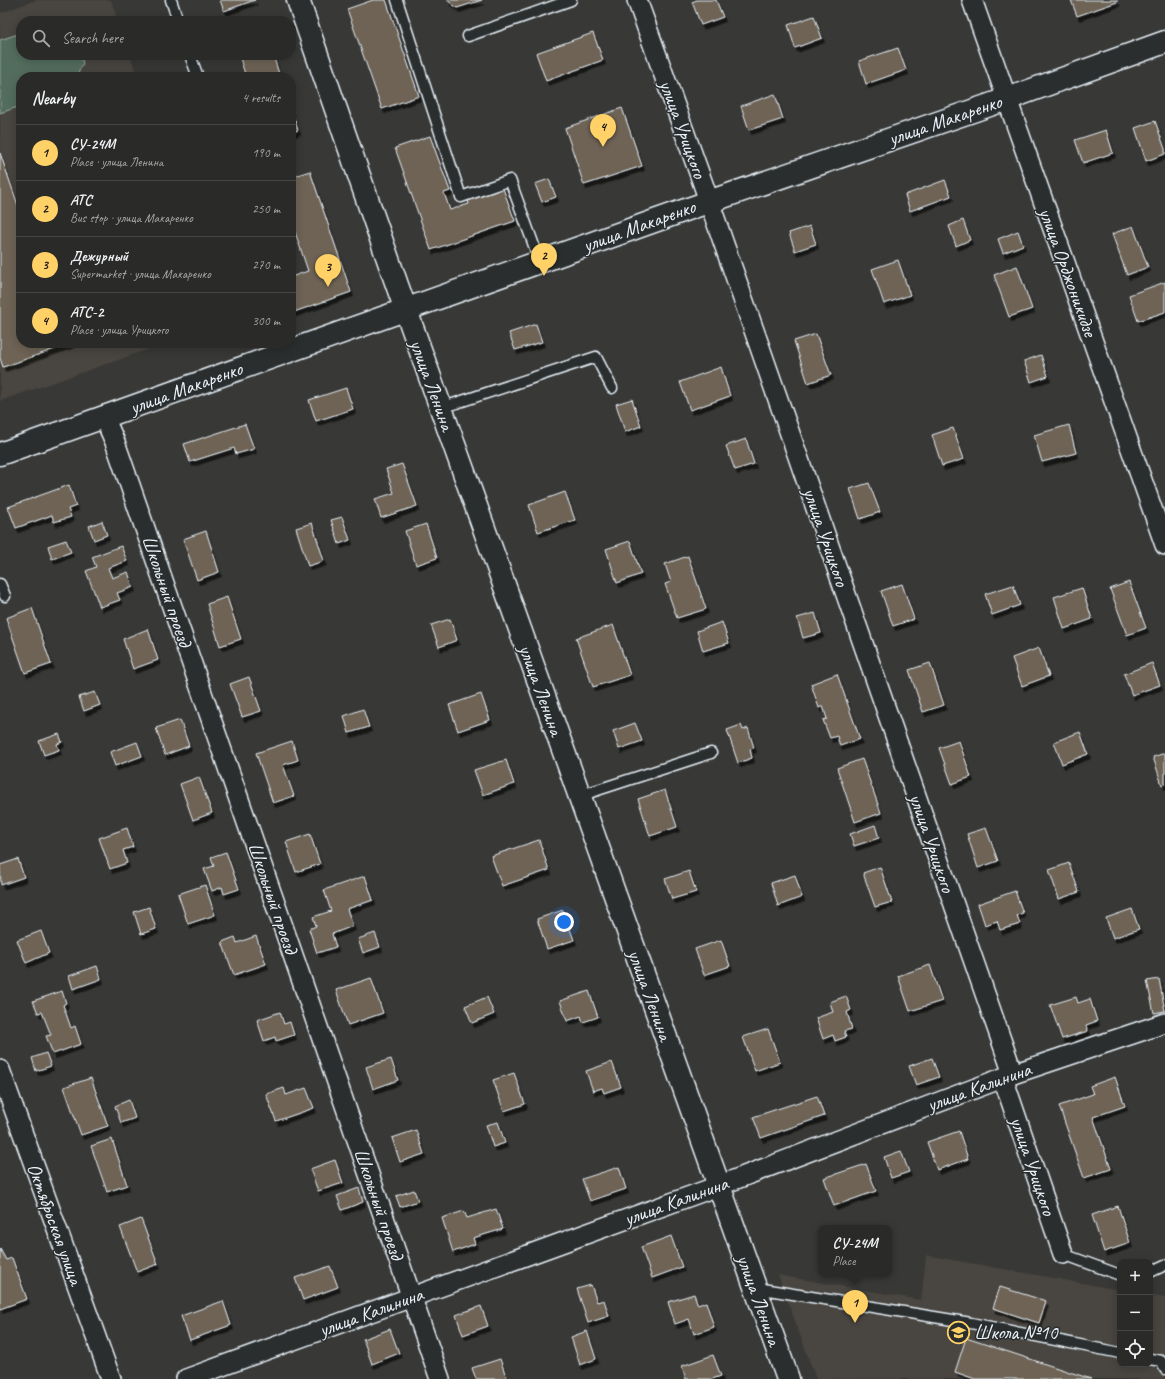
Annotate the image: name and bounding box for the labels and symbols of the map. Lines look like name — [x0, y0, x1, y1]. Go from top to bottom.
street label: улица Урицкого — [653, 75, 713, 182]
street label: улица Макаренко — [884, 89, 1006, 151]
pin: 4 — [590, 114, 616, 147]
street label: улица Макаренко — [578, 194, 700, 258]
street label: улица Орджоникидзе — [1033, 203, 1103, 341]
pin: 2 — [531, 243, 557, 276]
pin: 3 — [315, 254, 341, 287]
street label: улица Ленина — [404, 335, 461, 436]
street label: улица Макаренко — [125, 356, 247, 420]
street label: улица Урицкого — [797, 483, 855, 591]
street label: Школьный проезд — [136, 532, 198, 652]
street label: улица Ленина — [513, 640, 570, 741]
street label: улица Урицкого — [903, 789, 961, 897]
street label: Школьный проезд — [242, 839, 304, 959]
your location — [554, 912, 574, 932]
street label: улица Ленина — [622, 945, 679, 1046]
street label: улица Калинина — [922, 1056, 1036, 1118]
street label: улица Урицкого — [1004, 1112, 1062, 1220]
street label: Школьный проезд — [348, 1145, 410, 1265]
street label: Октябрьская улица — [21, 1160, 89, 1290]
street label: улица Калинина — [619, 1170, 733, 1232]
street label: улица Ленина — [731, 1250, 788, 1351]
street label: улица Калинина — [314, 1281, 428, 1343]
pin: 1 — [842, 1290, 868, 1323]
school or university icon: Школа №10 — [946, 1319, 972, 1345]
place label: Школа №10 — [974, 1320, 1059, 1345]

